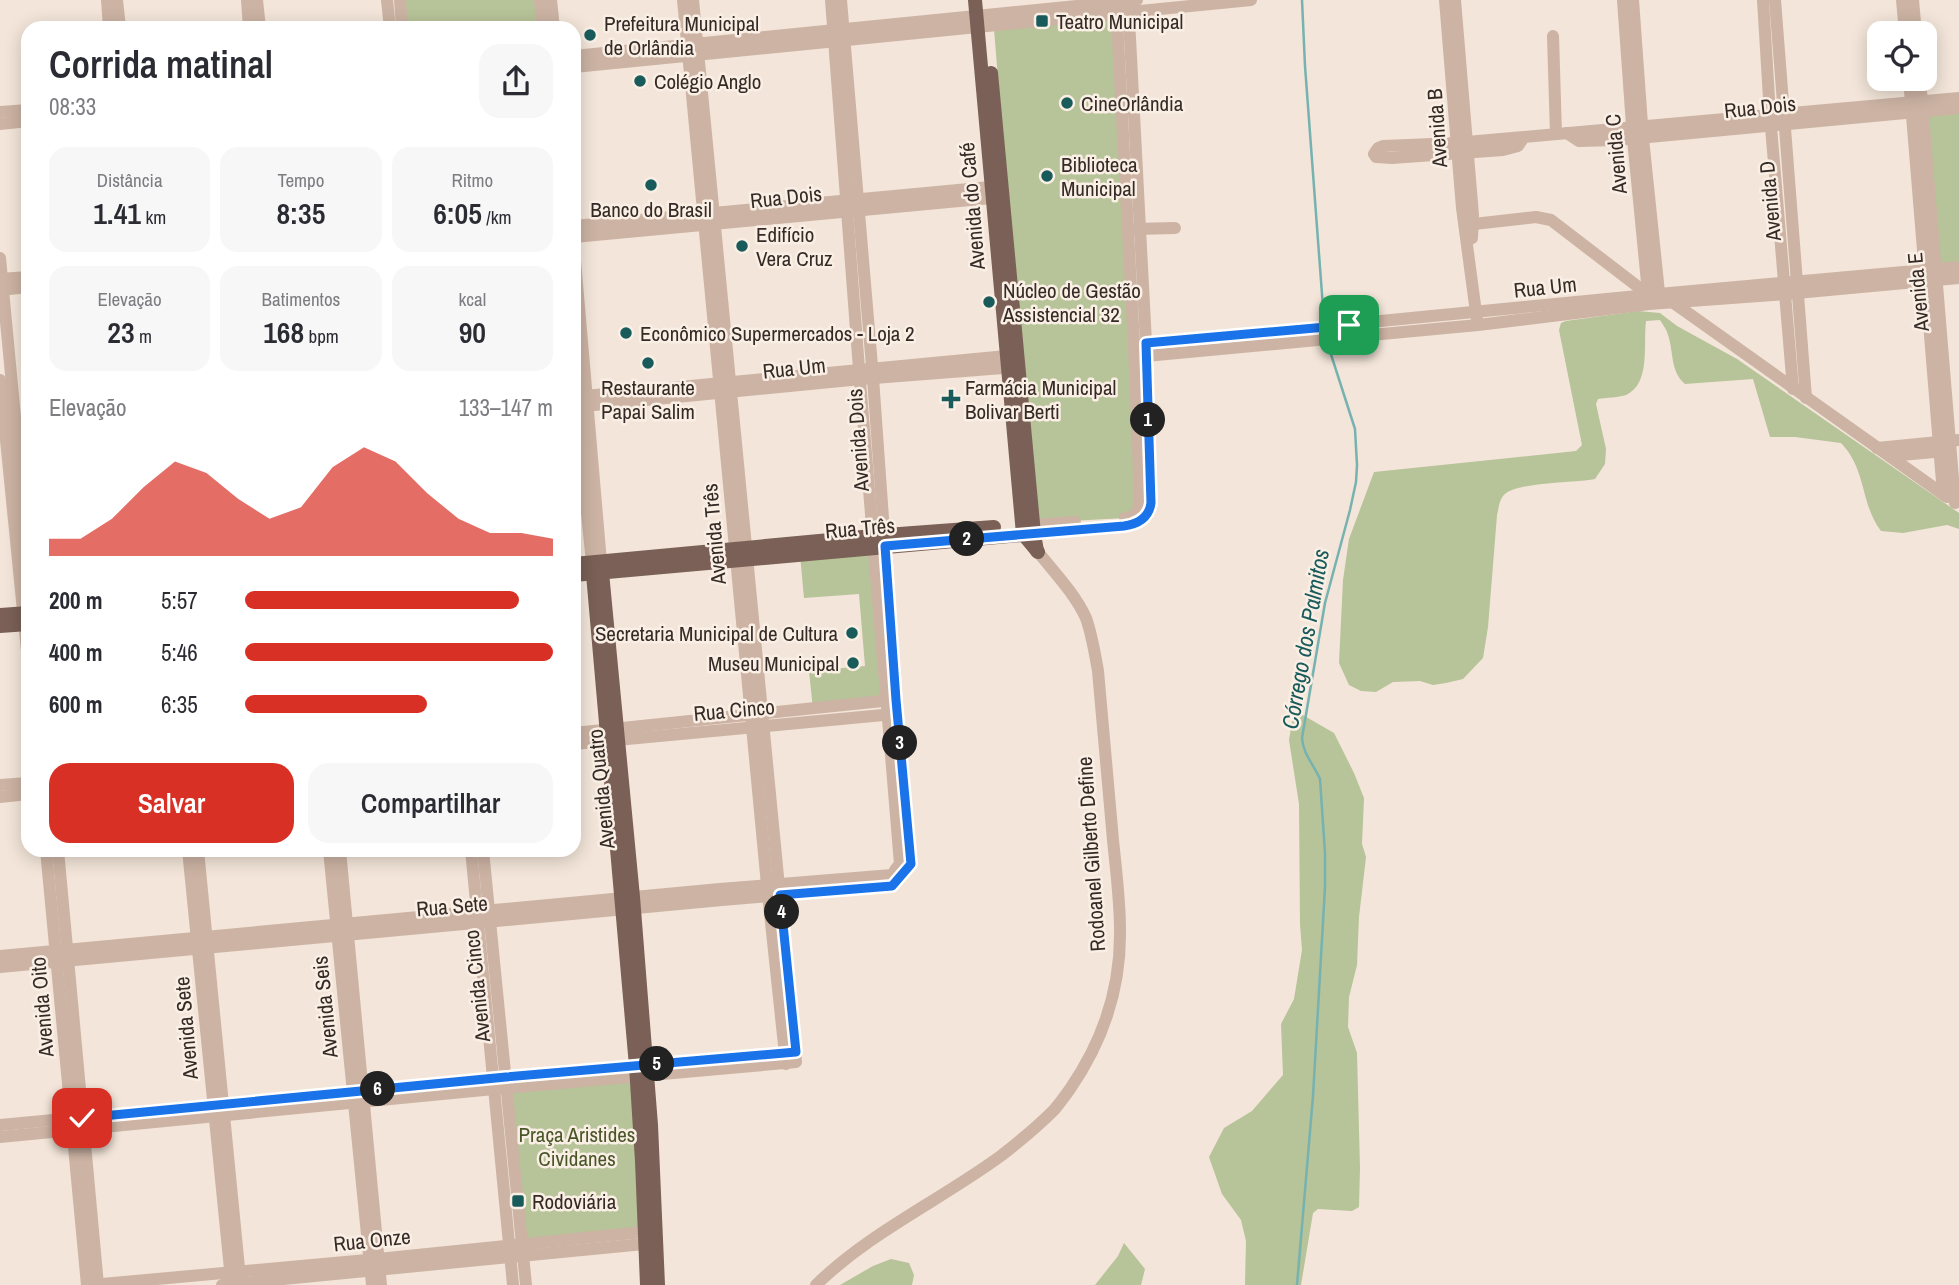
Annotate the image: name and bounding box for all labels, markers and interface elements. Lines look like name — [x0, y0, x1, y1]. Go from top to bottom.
place label: Teatro Municipal — [1056, 7, 1183, 36]
place label: Prefeitura Municipal de Orlândia — [604, 9, 759, 62]
marker: Teatro Municipal — [1034, 13, 1050, 29]
map controls — [1867, 21, 1937, 91]
button: locate — [1867, 21, 1937, 91]
marker: Prefeitura Municipal de Orlândia — [582, 27, 598, 43]
text: Corrida matinal — [49, 39, 273, 90]
button: share — [479, 44, 553, 118]
place label: Colégio Anglo — [654, 67, 761, 96]
marker: Colégio Anglo — [632, 73, 648, 89]
street label: Avenida B — [1420, 87, 1454, 169]
place label: CineOrlândia — [1081, 89, 1184, 118]
street label: Rua Dois — [1723, 89, 1797, 125]
text: 08:33 — [49, 91, 96, 122]
marker: CineOrlândia — [1059, 95, 1075, 111]
street label: Avenida C — [1598, 113, 1634, 196]
street label: Avenida do Café — [952, 141, 992, 272]
place label: Biblioteca Municipal — [1061, 150, 1138, 203]
street label: Avenida D — [1752, 160, 1788, 243]
text: Distância — [97, 167, 163, 193]
text: Tempo — [278, 167, 324, 193]
text: Ritmo — [452, 167, 493, 193]
marker: Biblioteca Municipal — [1039, 168, 1055, 184]
marker: Banco do Brasil — [643, 177, 659, 193]
street label: Rua Dois — [749, 179, 823, 215]
text: 1.41 — [93, 193, 141, 233]
text: 8:35 — [277, 193, 325, 233]
text: 6:05 — [433, 193, 482, 233]
place label: Banco do Brasil — [590, 195, 712, 224]
text: km — [141, 204, 166, 230]
text: /km — [482, 204, 511, 230]
place label: Edifício Vera Cruz — [756, 220, 833, 273]
marker: Edifício Vera Cruz — [734, 238, 750, 254]
street label: Avenida E — [1900, 251, 1936, 334]
street label: Rua Um — [1512, 269, 1578, 305]
place label: Núcleo de Gestão Assistencial 32 — [1002, 276, 1141, 329]
text: Elevação — [98, 286, 162, 312]
text: Batimentos — [262, 286, 340, 312]
text: kcal — [458, 286, 486, 312]
marker: Núcleo de Gestão Assistencial 32 — [981, 294, 997, 310]
pin — [1319, 295, 1379, 355]
icon: arrive — [1330, 306, 1368, 344]
text: 23 — [107, 312, 135, 352]
text: 168 — [263, 312, 304, 352]
text: 90 — [459, 312, 486, 352]
place label: Econômico Supermercados - Loja 2 — [640, 319, 915, 348]
text: m — [135, 323, 152, 349]
text: bpm — [304, 323, 339, 349]
marker: Econômico Supermercados - Loja 2 — [618, 325, 634, 341]
street label: Rua Um — [761, 350, 827, 386]
marker: Restaurante Papai Salim — [640, 355, 656, 371]
place label: Restaurante Papai Salim — [601, 373, 695, 426]
place label: Farmácia Municipal Bolivar Berti — [965, 373, 1116, 426]
street label: Avenida Dois — [840, 388, 876, 493]
marker: Farmácia Municipal Bolivar Berti — [943, 391, 959, 407]
text: Elevação — [49, 392, 127, 423]
text: 133–147 m — [459, 392, 553, 423]
pin: 1 — [1130, 402, 1166, 438]
text: 1 — [1143, 406, 1152, 432]
street label: Avenida Três — [695, 482, 733, 587]
street label: Rua Três — [824, 511, 896, 545]
pin: 2 — [950, 522, 984, 556]
text: 2 — [962, 525, 971, 551]
water label: Córrego dos Palmitos — [1274, 546, 1336, 732]
text: 200 m — [49, 585, 102, 616]
text: 5:57 — [161, 585, 198, 616]
place label: Secretaria Municipal de Cultura — [595, 619, 838, 648]
marker: Secretaria Municipal de Cultura — [844, 625, 860, 641]
text: 400 m — [49, 637, 102, 668]
text: 5:46 — [161, 637, 198, 668]
place label: Museu Municipal — [708, 649, 839, 678]
marker: Museu Municipal — [845, 655, 861, 671]
text: 600 m — [49, 689, 102, 720]
text: 6:35 — [161, 689, 198, 720]
street label: Rua Cinco — [692, 692, 776, 728]
pin: 3 — [883, 726, 918, 760]
street label: Avenida Quatro — [580, 728, 622, 851]
text: 3 — [895, 729, 904, 755]
street label: Rodoanel Gilberto Define — [1070, 756, 1112, 952]
button: Salvar — [49, 763, 294, 843]
button: Compartilhar — [308, 763, 553, 843]
street label: Rua Sete — [415, 888, 489, 924]
pin: 4 — [764, 894, 800, 930]
text: 4 — [777, 898, 786, 924]
street label: Avenida Cinco — [457, 928, 497, 1045]
street label: Avenida Seis — [305, 955, 345, 1060]
street label: Avenida Oito — [23, 956, 61, 1059]
street label: Avenida Sete — [167, 975, 205, 1082]
pin: 5 — [640, 1046, 674, 1082]
text: 5 — [652, 1050, 661, 1076]
pin: 6 — [360, 1072, 396, 1106]
text: 6 — [373, 1075, 382, 1101]
pin — [52, 1088, 112, 1148]
icon: check — [63, 1099, 101, 1137]
park label: Praça Aristides Cividanes — [519, 1120, 635, 1173]
place label: Rodoviária — [532, 1187, 617, 1216]
marker: Rodoviária — [510, 1193, 526, 1209]
street label: Rua Onze — [332, 1222, 412, 1258]

